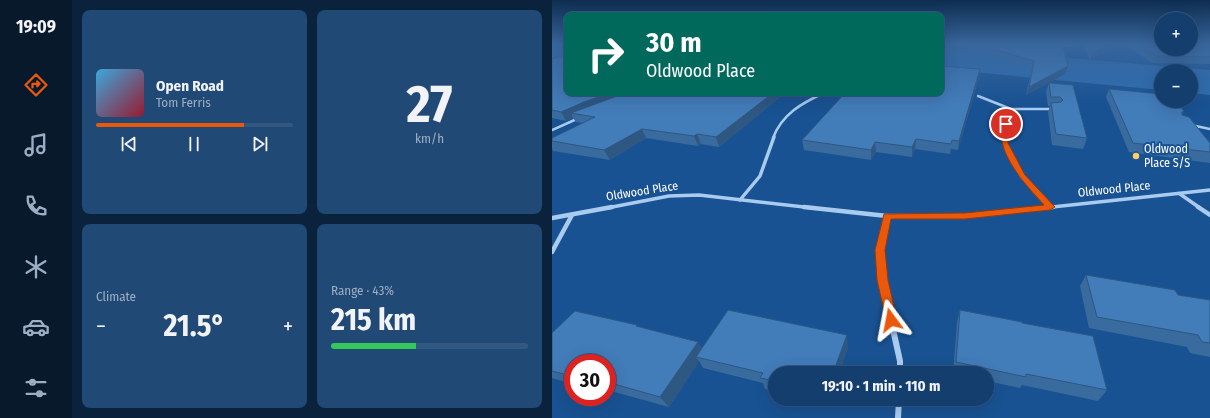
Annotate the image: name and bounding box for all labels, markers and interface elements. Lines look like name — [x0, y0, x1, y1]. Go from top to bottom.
map controls — [1154, 12, 1198, 108]
button: + — [1154, 12, 1198, 56]
text: 19:09 — [16, 16, 56, 38]
text: 30 m — [646, 26, 702, 59]
icon: right — [580, 28, 632, 80]
text: Oldwood Place — [646, 60, 755, 82]
button: − — [1154, 64, 1198, 108]
icon: directions — [22, 71, 50, 99]
text: 27 — [407, 73, 452, 136]
text: Open Road — [156, 77, 224, 95]
text: Tom Ferris — [156, 95, 211, 110]
pin — [989, 107, 1023, 141]
icon: arrive — [995, 113, 1017, 135]
icon: music — [22, 131, 50, 159]
text: km/h — [415, 131, 444, 146]
icon: previous — [118, 133, 140, 155]
icon: pause — [183, 133, 205, 155]
icon: next — [249, 133, 271, 155]
place label: Oldwood Place S/S — [1144, 142, 1190, 170]
marker: Oldwood Place S/S — [1131, 151, 1141, 161]
street label: Oldwood Place — [605, 178, 679, 204]
street label: Oldwood Place — [1077, 178, 1151, 200]
icon: phone — [22, 192, 50, 220]
icon: climate — [22, 253, 50, 281]
text: Range · 43% — [331, 283, 394, 298]
text: Climate — [96, 289, 136, 304]
position arrow — [870, 299, 912, 341]
text: 215 km — [331, 302, 416, 338]
text: 21.5° — [164, 308, 225, 344]
icon: car — [22, 313, 50, 341]
text: − — [96, 313, 106, 340]
text: + — [283, 313, 293, 340]
speed limit sign: 30 — [564, 354, 616, 406]
icon: filters — [22, 374, 50, 402]
text: 19:10 · 1 min · 110 m — [822, 377, 940, 395]

